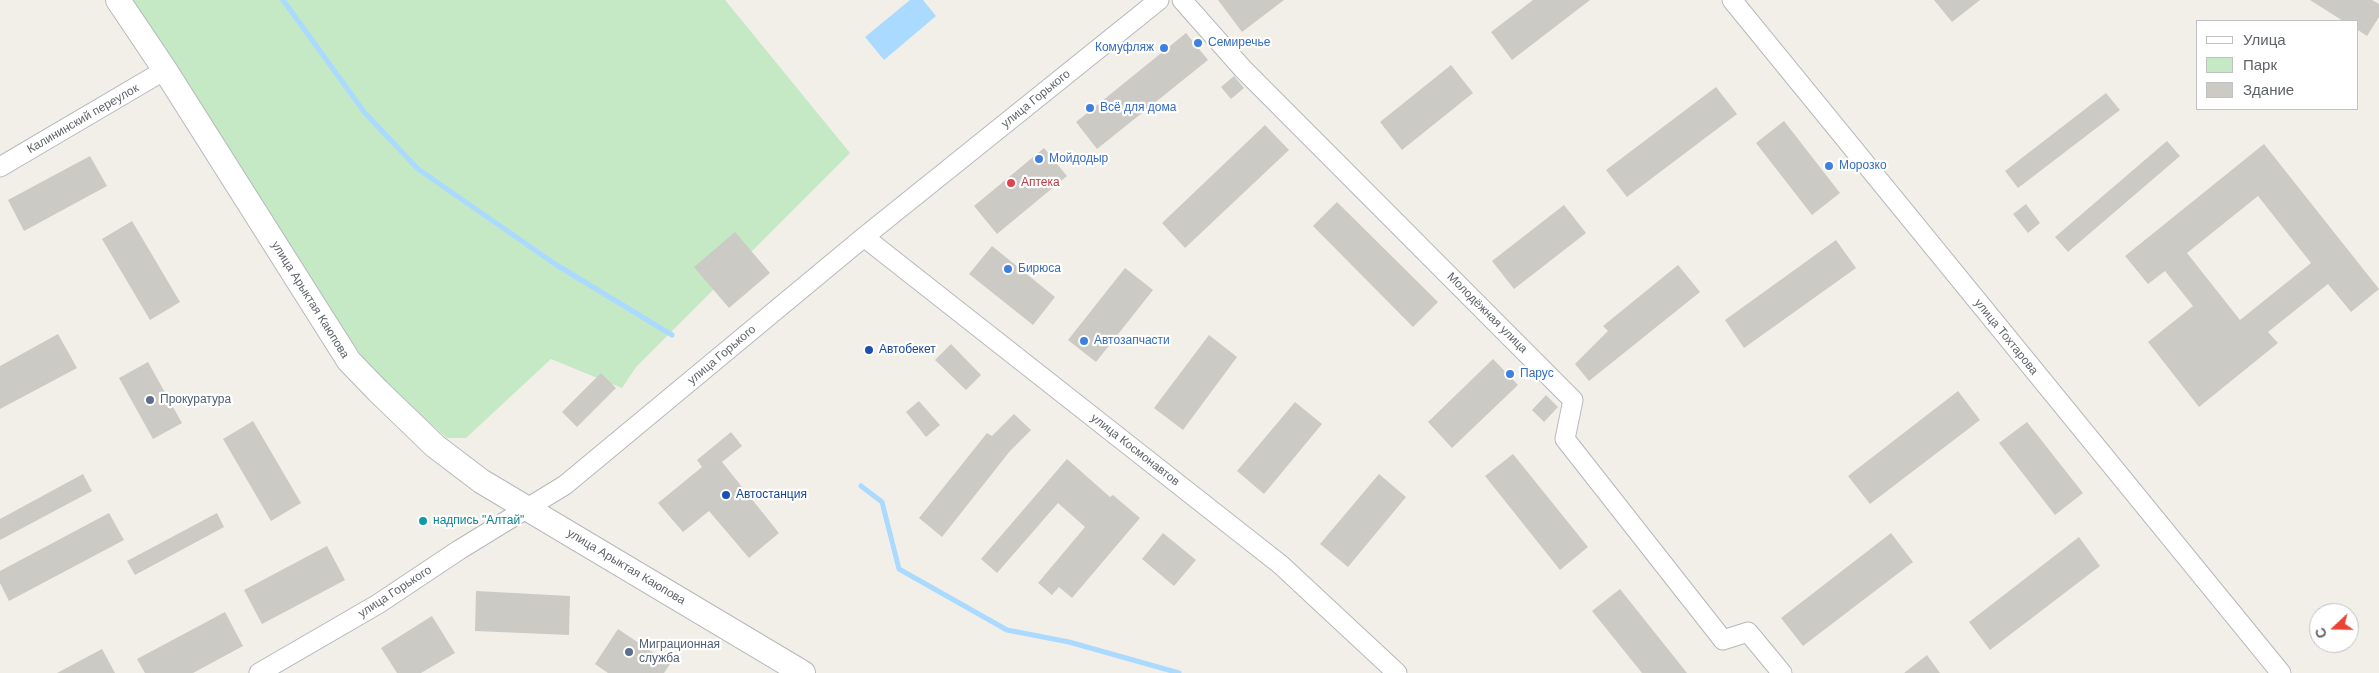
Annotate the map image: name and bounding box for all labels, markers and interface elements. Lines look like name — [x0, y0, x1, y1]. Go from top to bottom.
legend — [2196, 20, 2359, 110]
text: Улица — [2243, 31, 2286, 48]
place label: Семиречье — [1208, 36, 1270, 50]
marker: Семиречье — [1192, 37, 1204, 49]
place label: Комуфляж — [1095, 41, 1154, 55]
marker: Комуфляж — [1158, 42, 1170, 54]
text: Парк — [2243, 56, 2277, 73]
street label: улица Горького — [999, 67, 1073, 131]
street label: Калининский переулок — [25, 81, 141, 157]
text: Здание — [2243, 81, 2294, 98]
place label: Всё для дома — [1100, 101, 1176, 115]
marker: Всё для дома — [1084, 102, 1096, 114]
place label: Мойдодыр — [1049, 152, 1108, 166]
marker: Мойдодыр — [1033, 153, 1045, 165]
place label: Морозко — [1839, 159, 1887, 173]
marker: Морозко — [1823, 160, 1835, 172]
place label: Аптека — [1021, 176, 1060, 190]
marker: Аптека — [1005, 177, 1017, 189]
street label: улица Арыктая Каюпова — [268, 239, 352, 361]
place label: Бирюса — [1018, 262, 1061, 276]
marker: Бирюса — [1002, 263, 1014, 275]
street label: Молодёжная улица — [1444, 270, 1530, 356]
street label: улица Тохтарова — [1971, 296, 2041, 378]
street label: улица Горького — [685, 322, 759, 388]
place label: Автозапчасти — [1094, 334, 1170, 348]
marker: Автозапчасти — [1078, 335, 1090, 347]
place label: Автобекет — [879, 343, 936, 357]
marker: Автобекет — [863, 344, 875, 356]
place label: Парус — [1520, 367, 1554, 381]
marker: Парус — [1504, 368, 1516, 380]
place label: Прокуратура — [160, 393, 231, 407]
marker: Прокуратура — [144, 394, 156, 406]
street label: улица Космонавтов — [1088, 411, 1182, 489]
place label: Автостанция — [736, 488, 807, 502]
marker: Автостанция — [720, 489, 732, 501]
place label: надпись "Алтай" — [433, 514, 524, 528]
marker: надпись "Алтай" — [417, 515, 429, 527]
street label: улица Арыктая Каюпова — [564, 526, 688, 608]
street label: улица Горького — [356, 563, 434, 621]
north arrow — [2309, 603, 2359, 653]
text: С — [2312, 625, 2330, 641]
place label: Миграционная служба — [639, 638, 720, 666]
marker: Миграционная служба — [623, 646, 635, 658]

